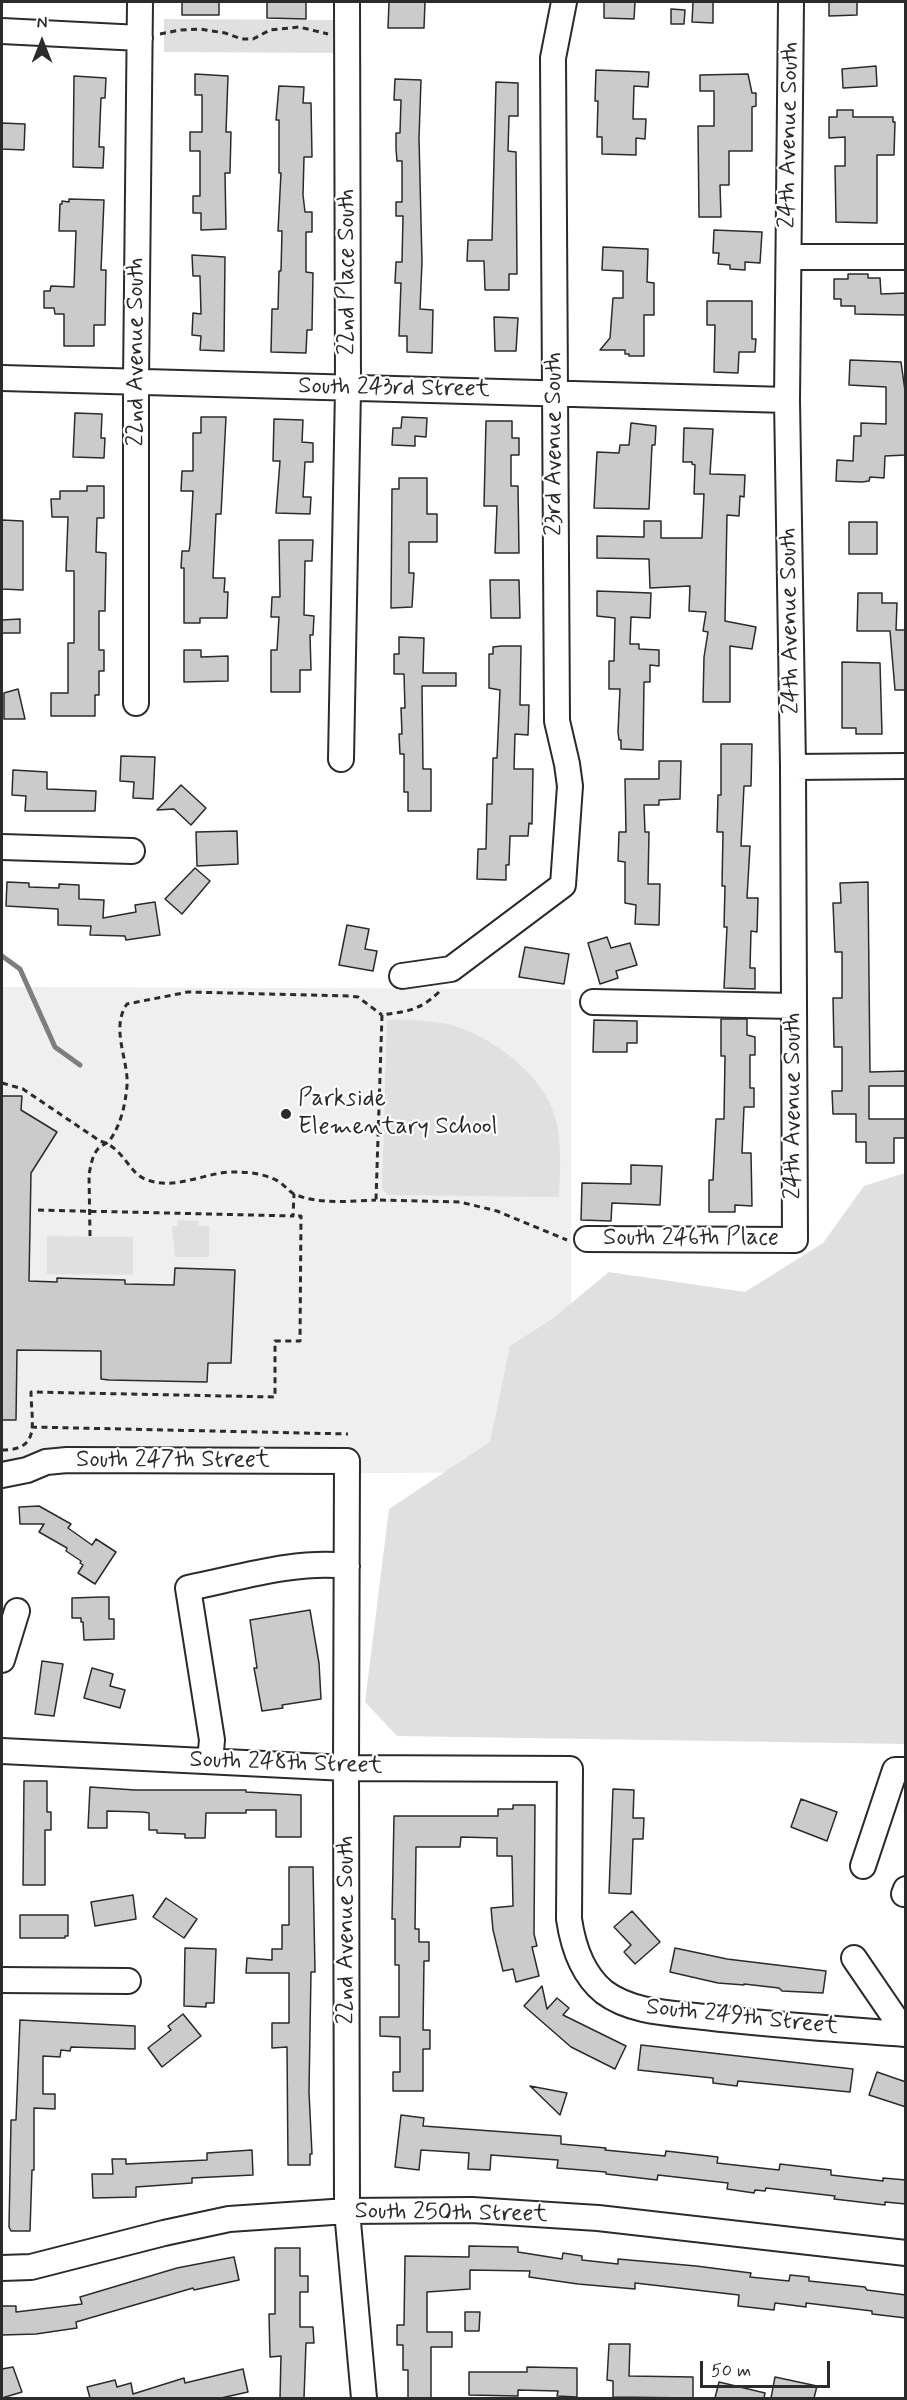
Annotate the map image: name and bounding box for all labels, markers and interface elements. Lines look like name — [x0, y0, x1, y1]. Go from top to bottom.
north arrow — [12, 12, 72, 72]
text: N — [37, 13, 47, 34]
street label: 24th Avenue South — [774, 41, 806, 229]
street label: 22nd Place South — [334, 189, 362, 355]
street label: 22nd Avenue South — [123, 258, 151, 446]
street label: 23rd Avenue South — [541, 352, 569, 536]
street label: South 243rd Street — [298, 373, 490, 405]
street label: 24th Avenue South — [775, 527, 807, 715]
street label: 24th Avenue South — [780, 1013, 808, 1199]
place label: Parkside Elementary School — [298, 1086, 497, 1142]
marker: Parkside Elementary School — [279, 1107, 293, 1121]
street label: South 246th Place — [603, 1225, 779, 1253]
street label: South 247th Street — [76, 1447, 270, 1475]
street label: South 248th Street — [189, 1746, 383, 1782]
street label: 22nd Avenue South — [333, 1836, 361, 2024]
street label: South 249th Street — [645, 1994, 839, 2042]
street label: South 250th Street — [354, 2198, 548, 2230]
scale bar — [703, 2349, 834, 2387]
text: 50 m — [711, 2359, 751, 2383]

